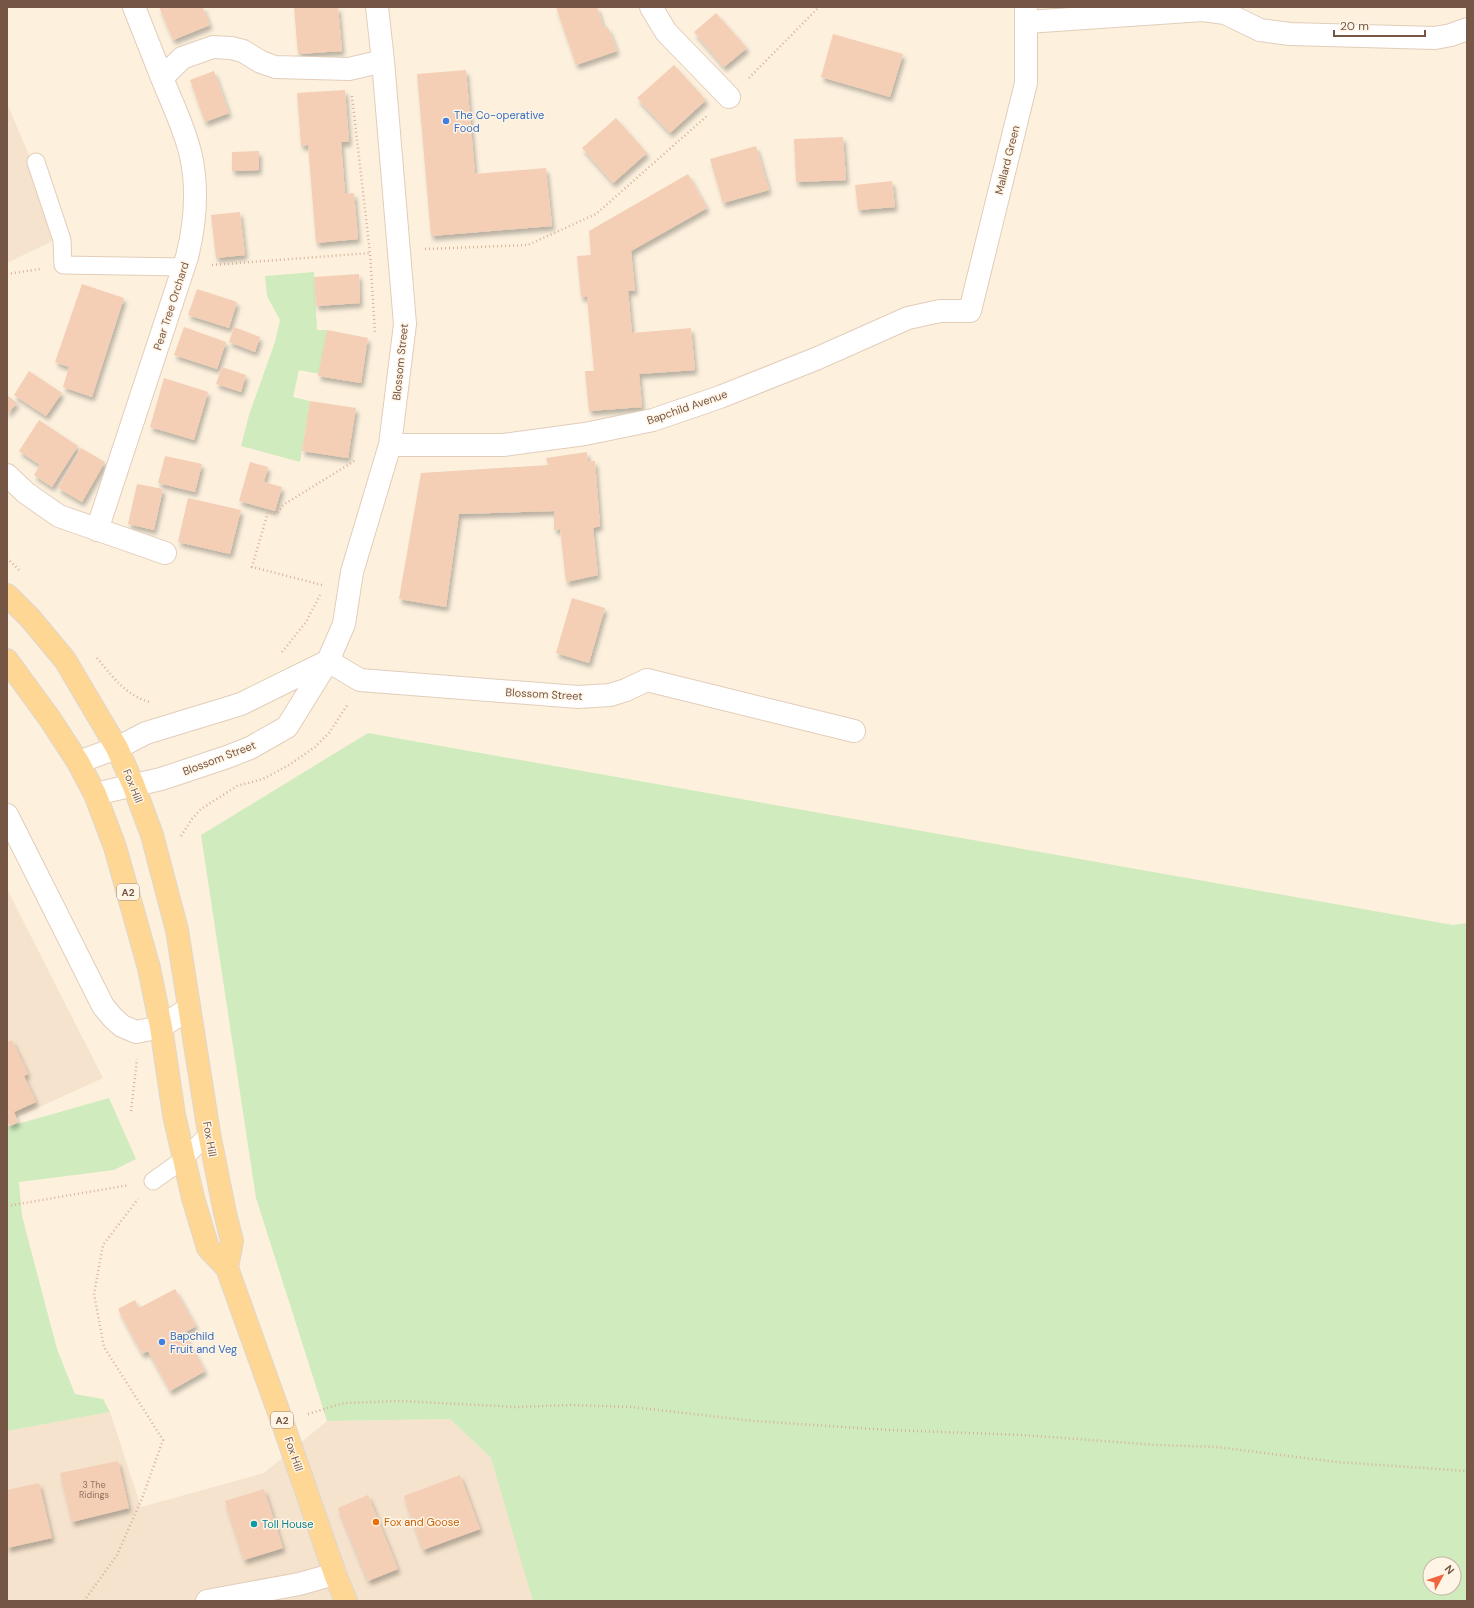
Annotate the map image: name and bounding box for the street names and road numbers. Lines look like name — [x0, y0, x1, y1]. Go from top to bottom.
street label: Mallard Green — [992, 124, 1022, 196]
street label: Pear Tree Orchard — [150, 260, 192, 352]
street label: Blossom Street — [389, 323, 411, 401]
street label: Bapchild Avenue — [645, 387, 729, 427]
street label: Blossom Street — [505, 685, 583, 703]
street label: Blossom Street — [181, 738, 257, 778]
street label: Fox Hill — [120, 767, 146, 805]
road number: A2 — [117, 884, 139, 900]
street label: Fox Hill — [200, 1120, 220, 1158]
road number: A2 — [271, 1412, 293, 1428]
street label: Fox Hill — [282, 1435, 306, 1473]

